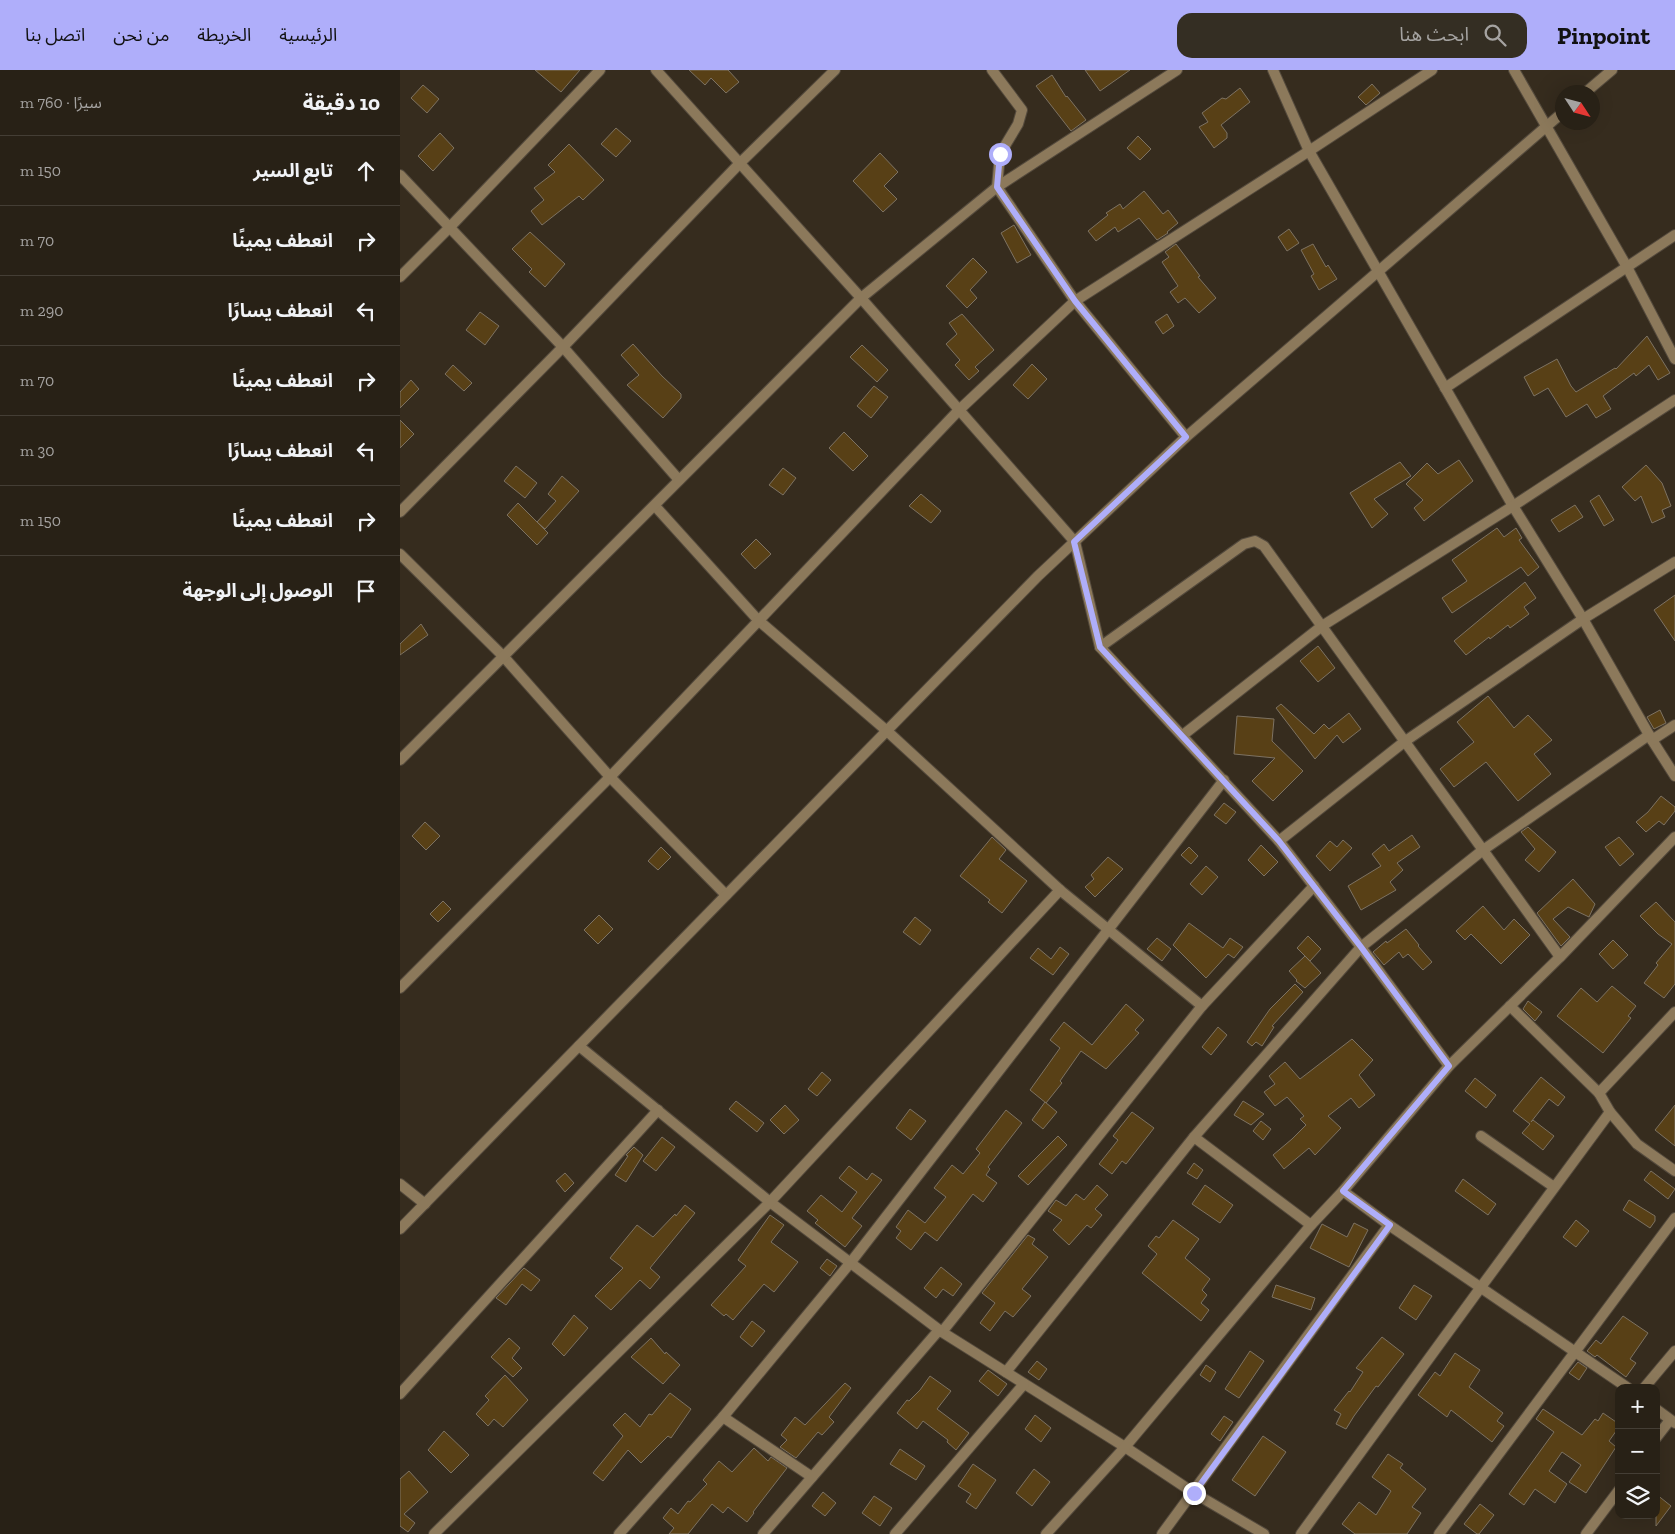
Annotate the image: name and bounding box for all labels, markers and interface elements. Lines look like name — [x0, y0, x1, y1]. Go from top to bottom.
search box — [1177, 13, 1527, 58]
icon: search — [1481, 21, 1509, 49]
text: Pinpoint — [1557, 21, 1650, 50]
text: ابحث هنا — [1399, 23, 1469, 46]
text: اتصل بنا — [25, 24, 85, 46]
text: من نحن — [113, 24, 169, 46]
text: الخريطة — [197, 24, 251, 46]
text: الرئيسية — [279, 24, 337, 46]
north arrow — [1555, 85, 1600, 130]
text: 10 دقيقة — [303, 90, 380, 115]
text: سيرًا · 760 m — [20, 93, 102, 112]
route start — [989, 143, 1012, 166]
icon: ahead — [352, 157, 380, 185]
text: تابع السير — [253, 159, 333, 182]
text: 150 m — [20, 161, 61, 180]
icon: right — [352, 227, 380, 255]
text: انعطف يمينًا — [232, 229, 333, 252]
text: 70 m — [20, 231, 54, 250]
icon: left — [352, 297, 380, 325]
text: انعطف يسارًا — [227, 299, 333, 322]
text: 290 m — [20, 301, 63, 320]
icon: right — [352, 367, 380, 395]
text: انعطف يمينًا — [232, 369, 333, 392]
text: 70 m — [20, 371, 54, 390]
icon: left — [352, 437, 380, 465]
text: انعطف يسارًا — [227, 439, 333, 462]
text: 30 m — [20, 441, 55, 460]
icon: right — [352, 507, 380, 535]
text: انعطف يمينًا — [232, 509, 333, 532]
text: 150 m — [20, 511, 61, 530]
icon: arrive — [352, 577, 380, 605]
text: الوصول إلى الوجهة — [182, 579, 333, 602]
map controls — [1615, 1384, 1660, 1519]
button: + — [1615, 1384, 1660, 1429]
button: − — [1615, 1429, 1660, 1474]
button: layers — [1615, 1474, 1660, 1519]
route end — [1183, 1482, 1206, 1505]

